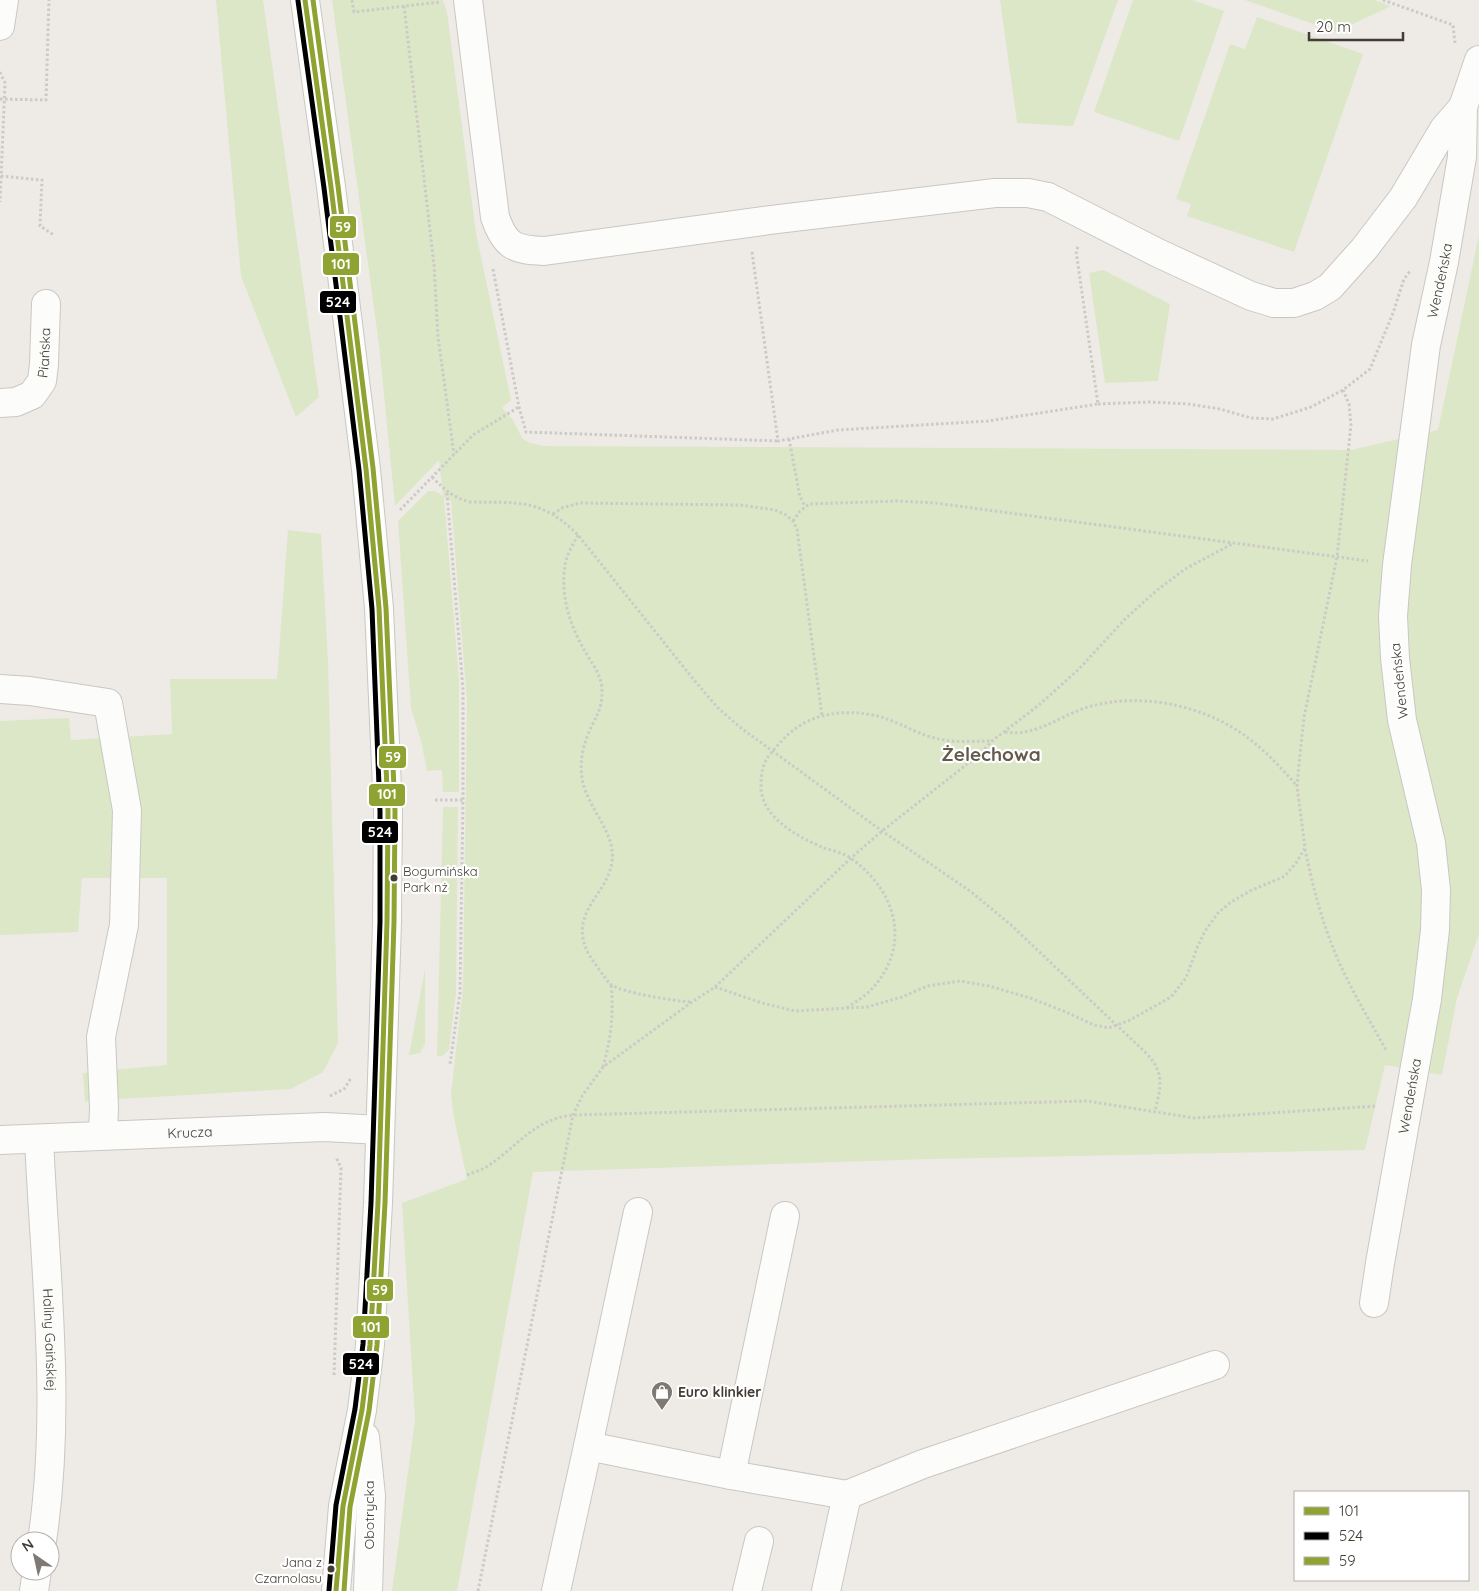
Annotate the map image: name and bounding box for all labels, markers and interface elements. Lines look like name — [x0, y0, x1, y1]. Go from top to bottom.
scale bar — [1309, 10, 1403, 42]
text: 20 m — [1316, 17, 1351, 36]
line badge: 59 — [329, 215, 357, 239]
text: 59 — [335, 218, 351, 236]
street label: Wendeńska — [1423, 242, 1456, 320]
line badge: 101 — [322, 252, 360, 276]
text: 101 — [331, 255, 351, 273]
line badge: 524 — [319, 290, 357, 314]
text: 524 — [326, 293, 350, 311]
street label: Piańska — [33, 327, 54, 379]
street label: Wendeńska — [1386, 642, 1412, 720]
district label: Żelechowa — [941, 742, 1041, 766]
line badge: 59 — [378, 745, 407, 769]
text: 59 — [385, 748, 401, 766]
line badge: 101 — [368, 783, 406, 807]
text: 101 — [377, 785, 397, 803]
line badge: 524 — [361, 820, 399, 844]
text: 524 — [368, 823, 392, 841]
place label: Bogumińska Park nż — [403, 863, 478, 895]
marker: Bogumińska Park nż — [389, 873, 399, 883]
street label: Wendeńska — [1394, 1057, 1425, 1135]
street label: Krucza — [167, 1123, 213, 1142]
line badge: 59 — [366, 1278, 394, 1302]
text: 59 — [372, 1281, 388, 1299]
street label: Haliny Gaińskiej — [39, 1288, 60, 1391]
line badge: 101 — [352, 1315, 390, 1339]
text: 101 — [361, 1318, 381, 1336]
line badge: 524 — [342, 1352, 380, 1376]
text: 524 — [349, 1355, 373, 1373]
shop icon: Euro klinkier — [650, 1380, 674, 1411]
place label: Euro klinkier — [678, 1383, 761, 1401]
street label: Obotrycka — [360, 1481, 378, 1549]
legend — [1294, 1491, 1469, 1581]
text: 101 — [1339, 1501, 1359, 1520]
text: 524 — [1339, 1526, 1363, 1545]
north arrow — [10, 1531, 60, 1581]
text: N — [18, 1535, 37, 1556]
text: 59 — [1339, 1551, 1356, 1570]
place label: Jana z Czarnolasu — [255, 1554, 322, 1586]
marker: Jana z Czarnolasu — [326, 1564, 336, 1574]

